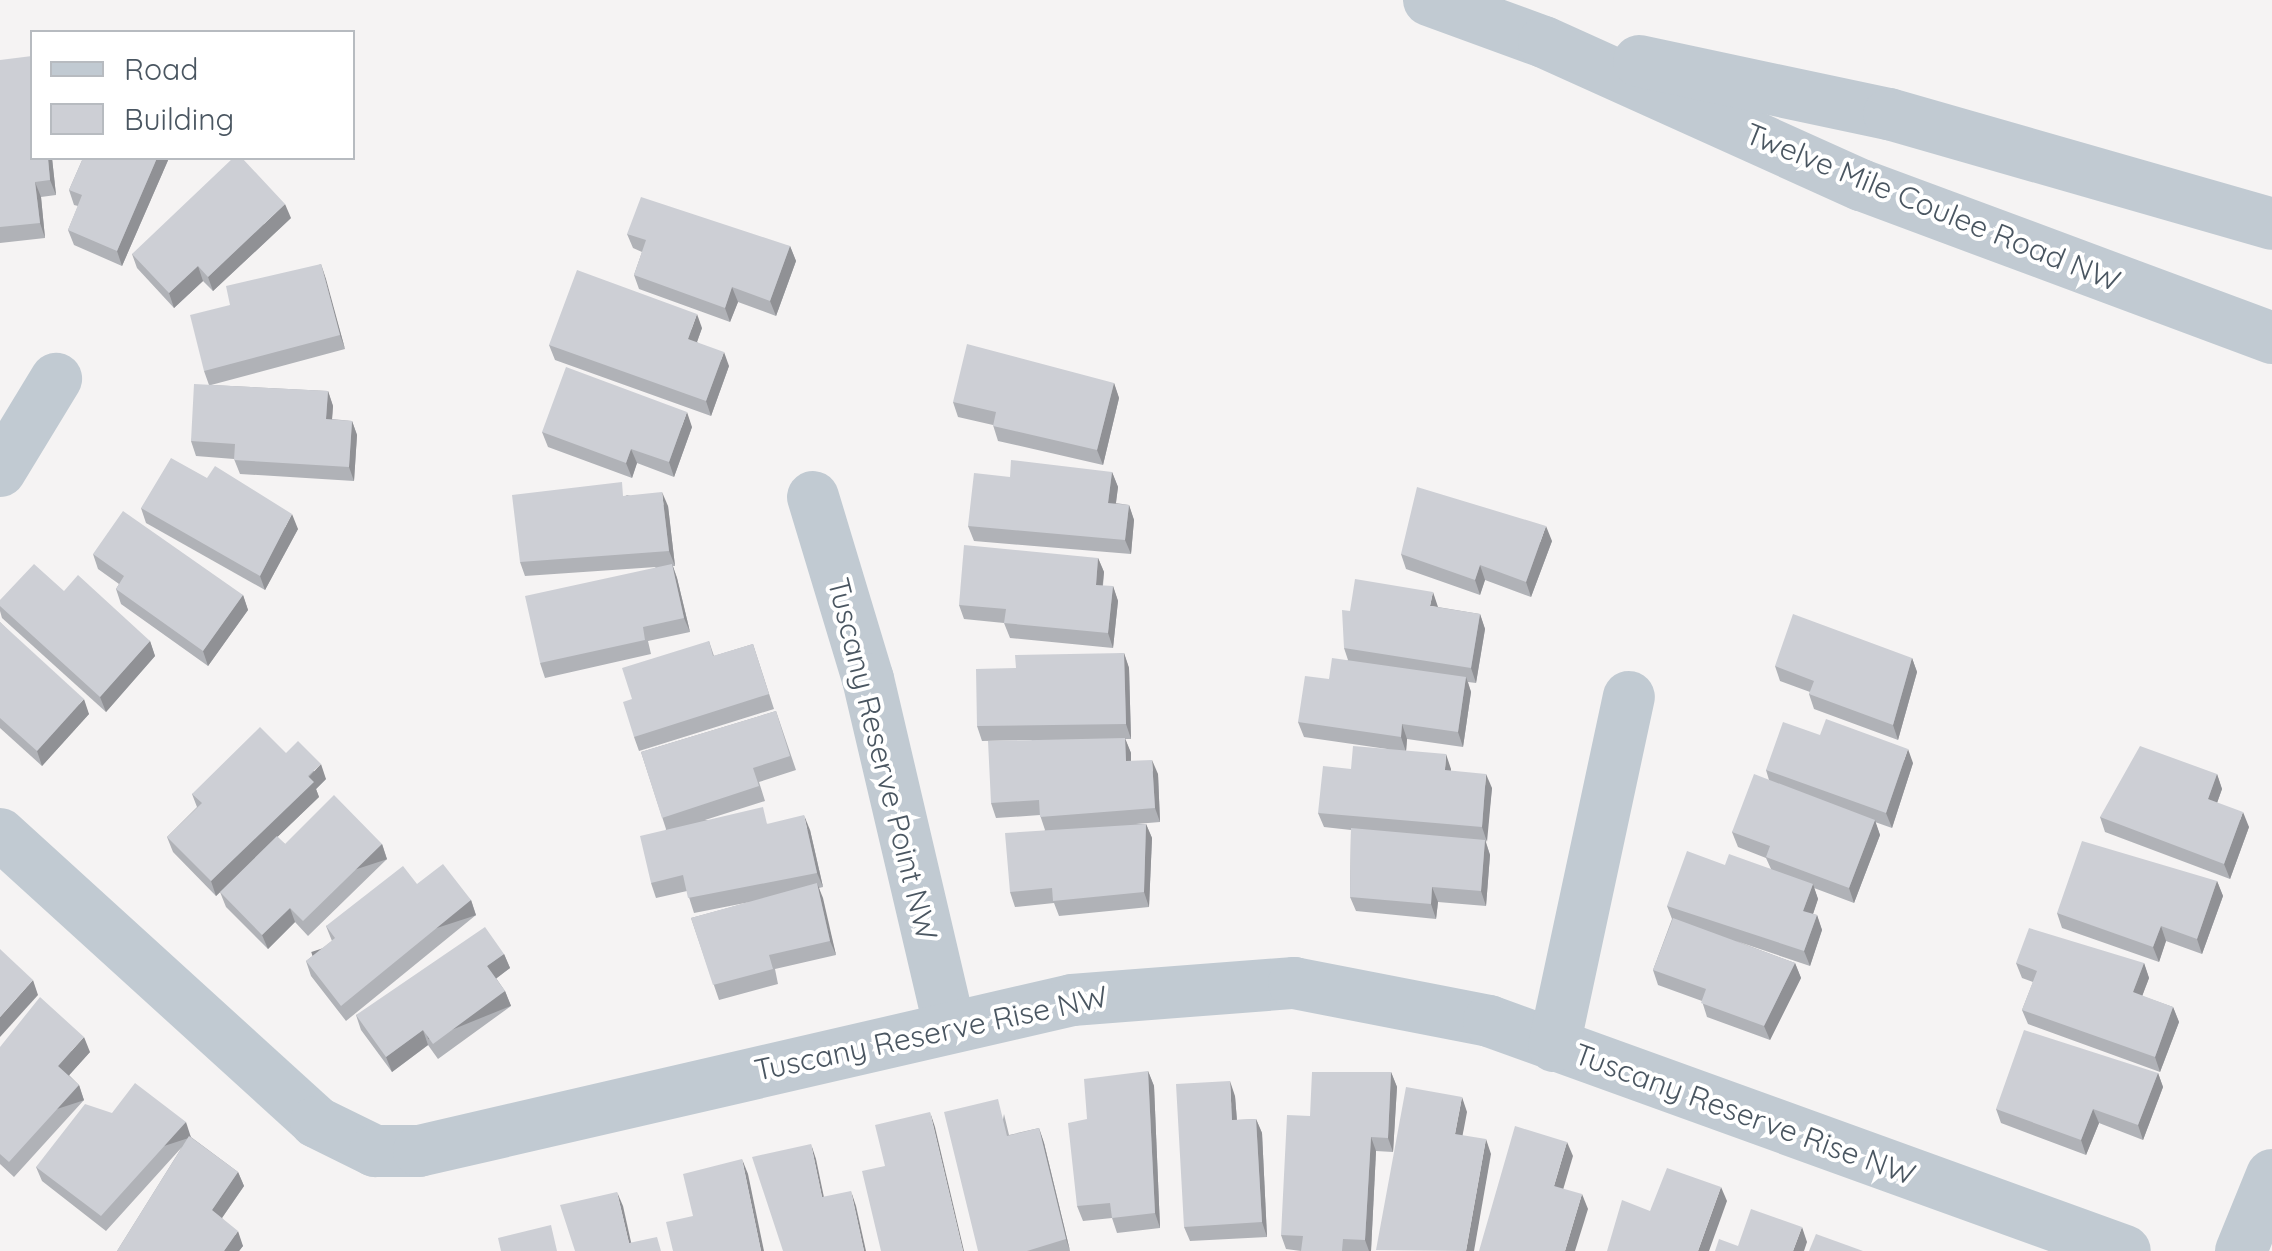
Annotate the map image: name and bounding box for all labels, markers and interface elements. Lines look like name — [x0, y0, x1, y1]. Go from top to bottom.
legend — [30, 30, 355, 160]
text: Road — [124, 50, 198, 88]
text: Building — [124, 100, 234, 138]
street label: Twelve Mile Coulee Road NW — [1740, 115, 2126, 299]
street label: Tuscany Reserve Point NW — [821, 574, 945, 944]
street label: Tuscany Reserve Rise NW — [751, 978, 1111, 1088]
street label: Tuscany Reserve Rise NW — [1570, 1035, 1920, 1193]

